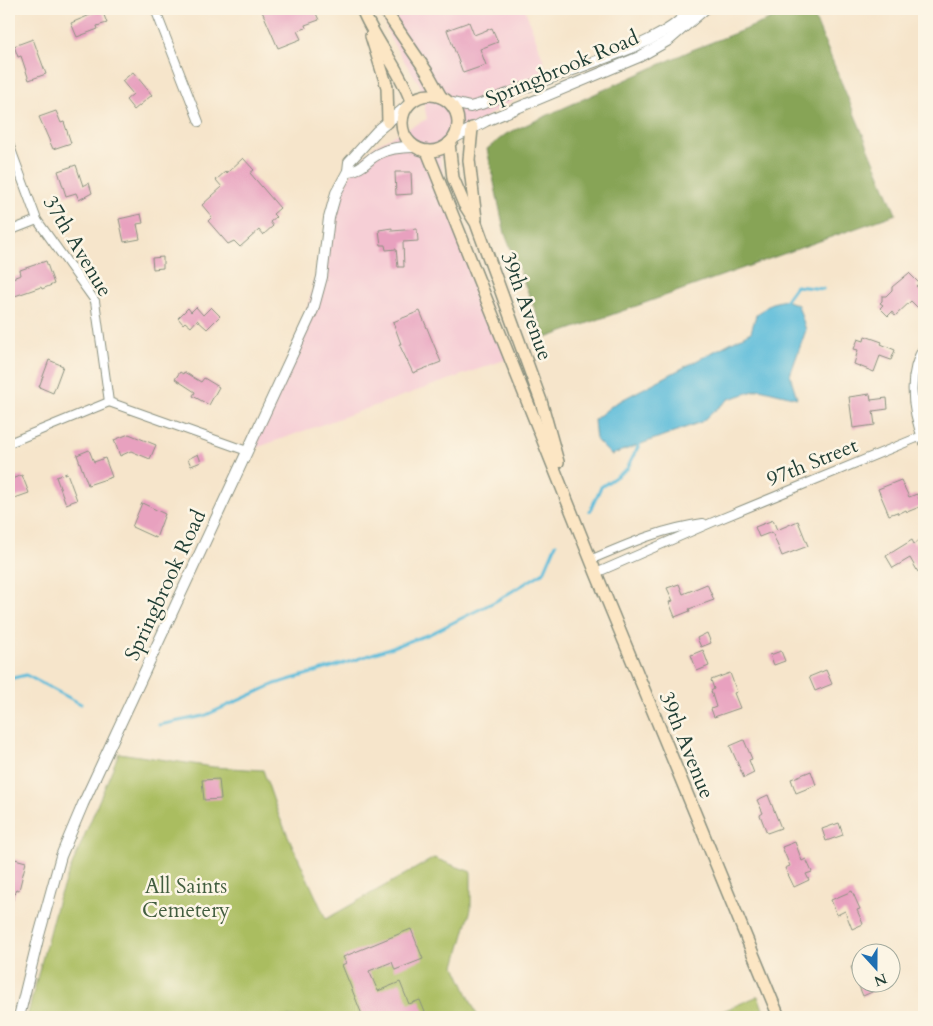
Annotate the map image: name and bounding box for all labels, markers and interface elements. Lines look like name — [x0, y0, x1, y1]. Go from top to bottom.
street label: Springbrook Road — [481, 23, 643, 114]
street label: 37th Avenue — [36, 190, 119, 302]
street label: 39th Avenue — [494, 248, 560, 364]
street label: 97th Street — [762, 431, 862, 494]
street label: Springbrook Road — [118, 505, 213, 665]
street label: 39th Avenue — [652, 687, 721, 803]
park label: All Saints Cemetery — [142, 872, 230, 925]
north arrow — [850, 944, 900, 994]
text: N — [871, 969, 890, 991]

